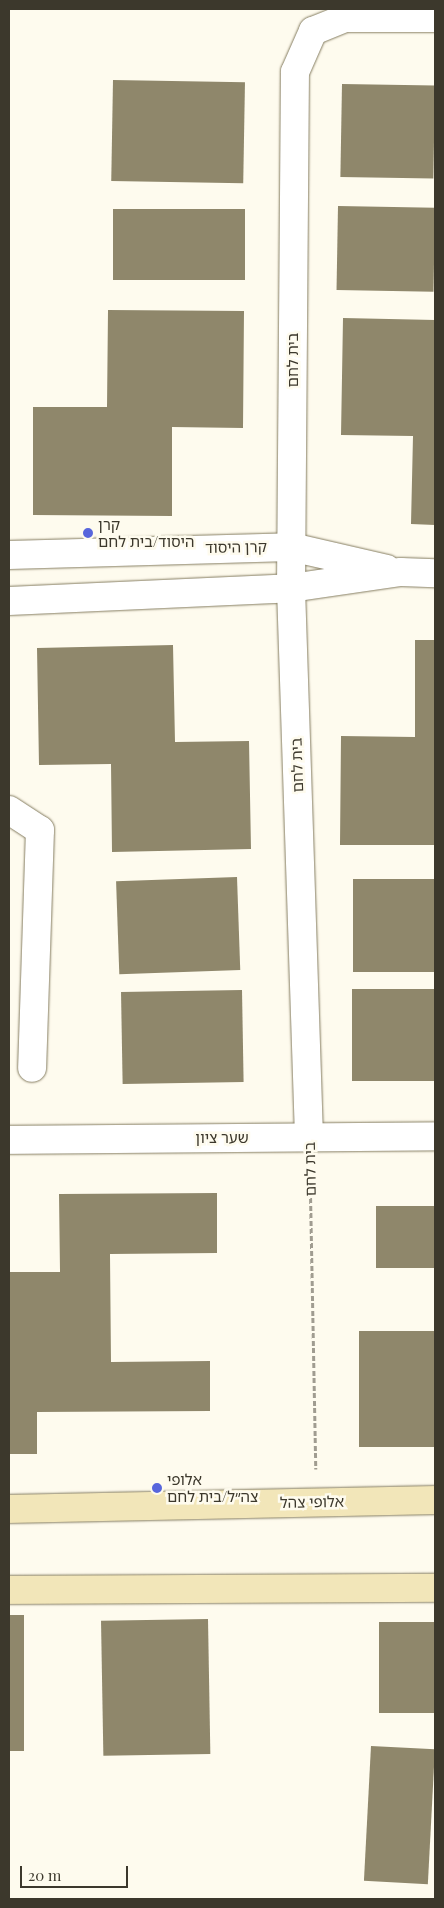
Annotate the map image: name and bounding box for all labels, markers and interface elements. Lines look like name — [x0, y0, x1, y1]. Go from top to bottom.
street label: בית לחם — [284, 333, 302, 387]
place label: קרן היסוד/בית לחם — [98, 515, 194, 550]
marker: קרן היסוד/בית לחם — [82, 527, 94, 539]
street label: קרן היסוד — [205, 537, 267, 557]
street label: בית לחם — [287, 737, 307, 793]
street label: שער ציון — [195, 1129, 249, 1147]
street label: בית לחם — [301, 1141, 319, 1197]
place label: אלופי צה״ל/בית לחם — [167, 1470, 258, 1505]
marker: אלופי צה״ל/בית לחם — [151, 1482, 163, 1494]
street label: אלופי צהל — [280, 1492, 344, 1512]
scale bar — [22, 1856, 130, 1888]
text: 20 m — [28, 1865, 61, 1885]

